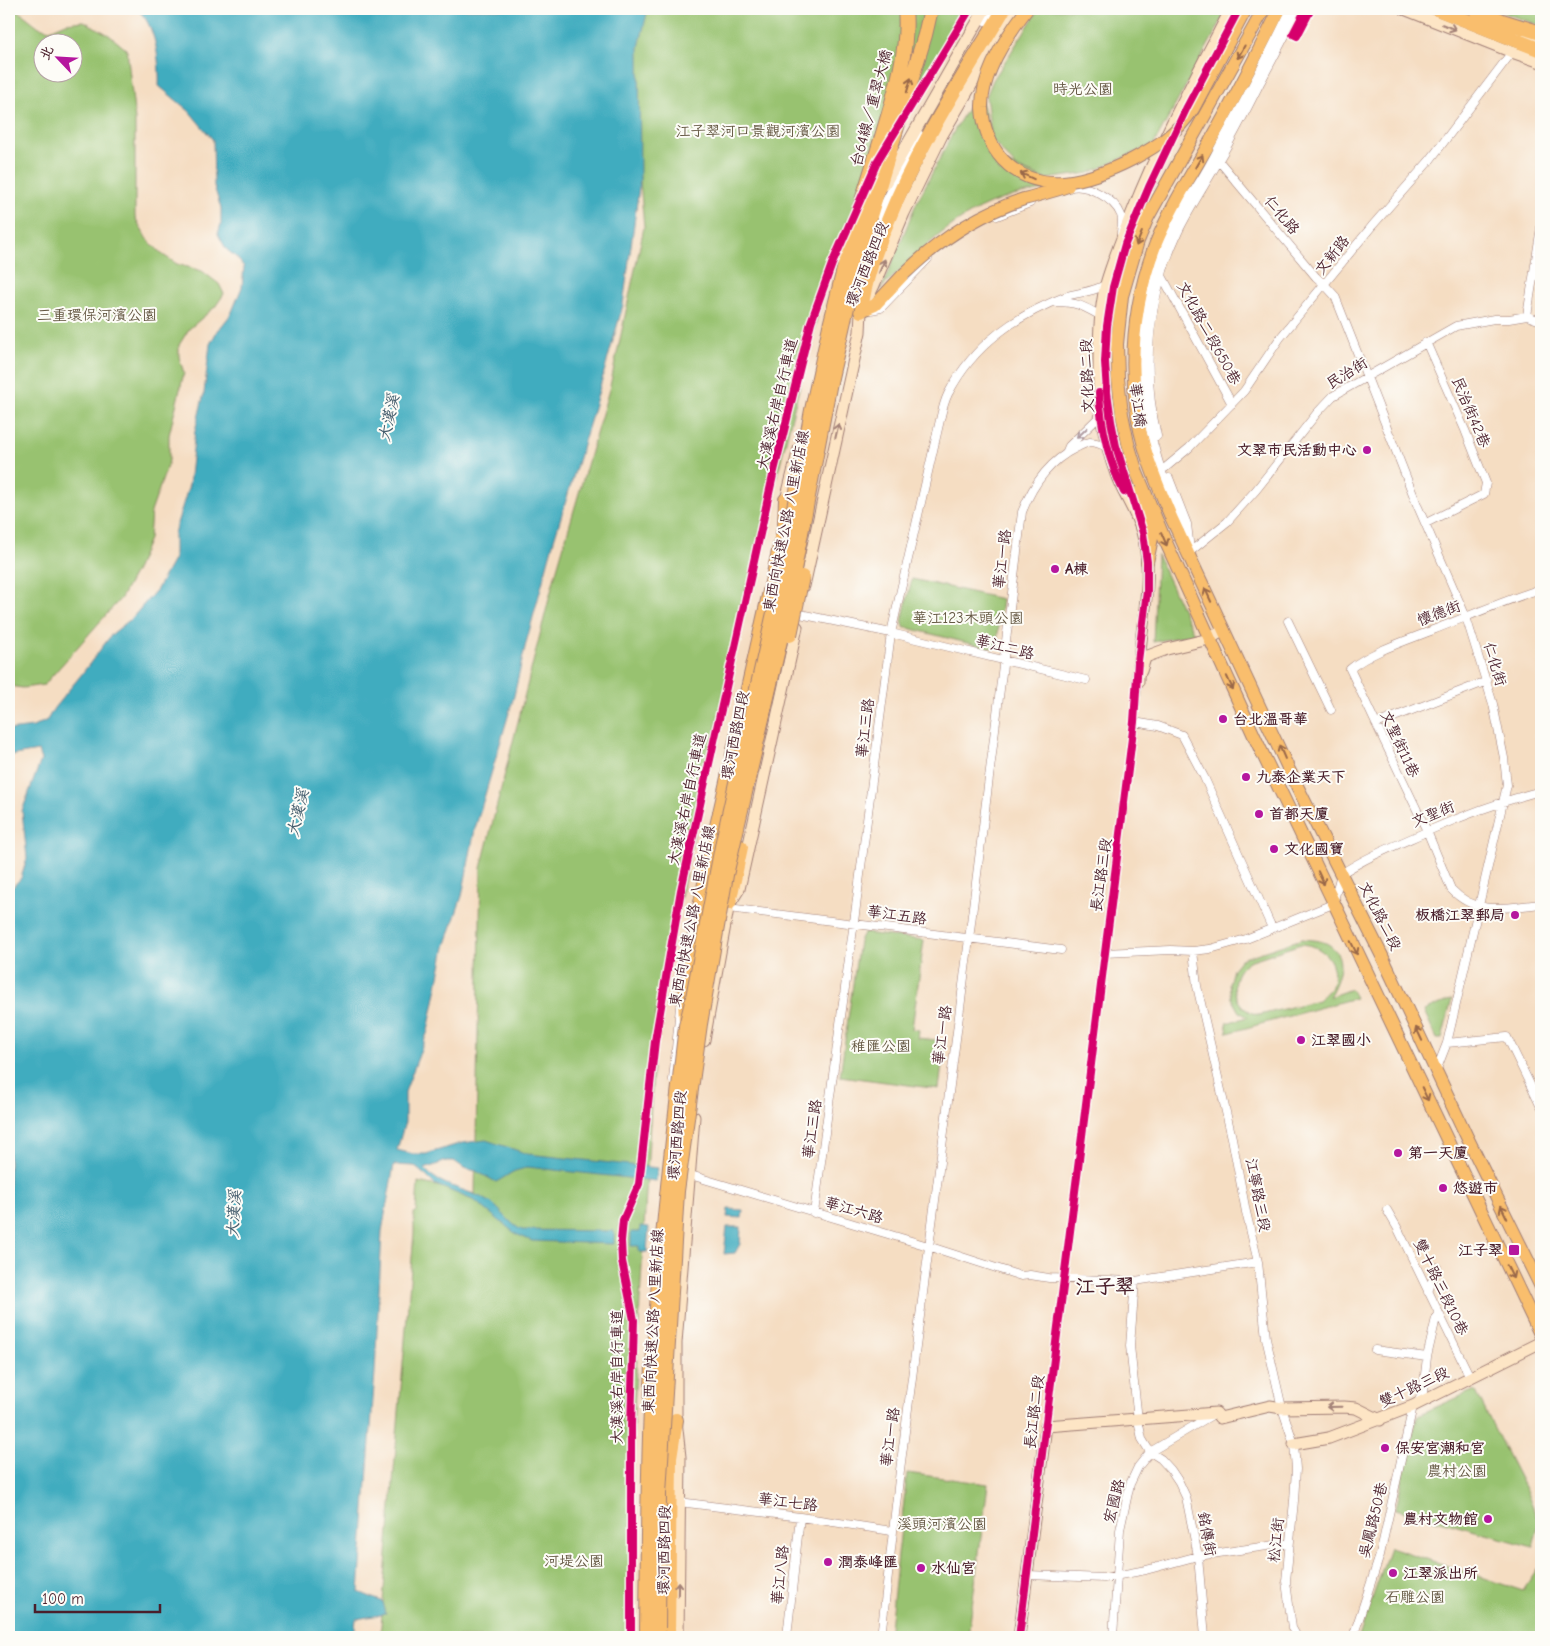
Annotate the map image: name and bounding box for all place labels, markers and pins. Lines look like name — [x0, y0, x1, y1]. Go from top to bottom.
place label: 文翠市民活動中心 — [1237, 441, 1357, 459]
marker: 文翠市民活動中心 — [1361, 444, 1373, 456]
place label: A棟 — [1065, 560, 1088, 578]
marker: A棟 — [1049, 563, 1061, 575]
place label: 台北溫哥華 — [1233, 710, 1308, 728]
marker: 台北溫哥華 — [1217, 713, 1229, 725]
place label: 九泰企業天下 — [1256, 768, 1346, 786]
marker: 九泰企業天下 — [1240, 771, 1252, 783]
place label: 首都天廈 — [1269, 805, 1329, 823]
marker: 首都天廈 — [1253, 808, 1265, 820]
place label: 文化國寶 — [1284, 840, 1344, 858]
marker: 文化國寶 — [1268, 843, 1280, 855]
place label: 板橋江翠郵局 — [1415, 906, 1505, 924]
marker: 板橋江翠郵局 — [1509, 909, 1521, 921]
place label: 江翠國小 — [1311, 1031, 1371, 1049]
marker: 江翠國小 — [1295, 1034, 1307, 1046]
place label: 第一天廈 — [1408, 1144, 1468, 1162]
marker: 第一天廈 — [1392, 1147, 1404, 1159]
place label: 悠遊市 — [1453, 1179, 1498, 1197]
marker: 悠遊市 — [1437, 1182, 1449, 1194]
place label: 江子翠 — [1458, 1241, 1503, 1259]
marker: 江子翠 — [1507, 1243, 1521, 1257]
place label: 保安宮潮和宮 — [1395, 1439, 1485, 1457]
marker: 保安宮潮和宮 — [1379, 1442, 1391, 1454]
place label: 農村文物館 — [1403, 1510, 1478, 1528]
marker: 農村文物館 — [1482, 1513, 1494, 1525]
place label: 潤泰峰匯 — [838, 1553, 898, 1571]
marker: 潤泰峰匯 — [822, 1556, 834, 1568]
place label: 水仙宮 — [931, 1559, 976, 1577]
marker: 水仙宮 — [915, 1562, 927, 1574]
place label: 江翠派出所 — [1403, 1564, 1478, 1582]
marker: 江翠派出所 — [1387, 1567, 1399, 1579]

